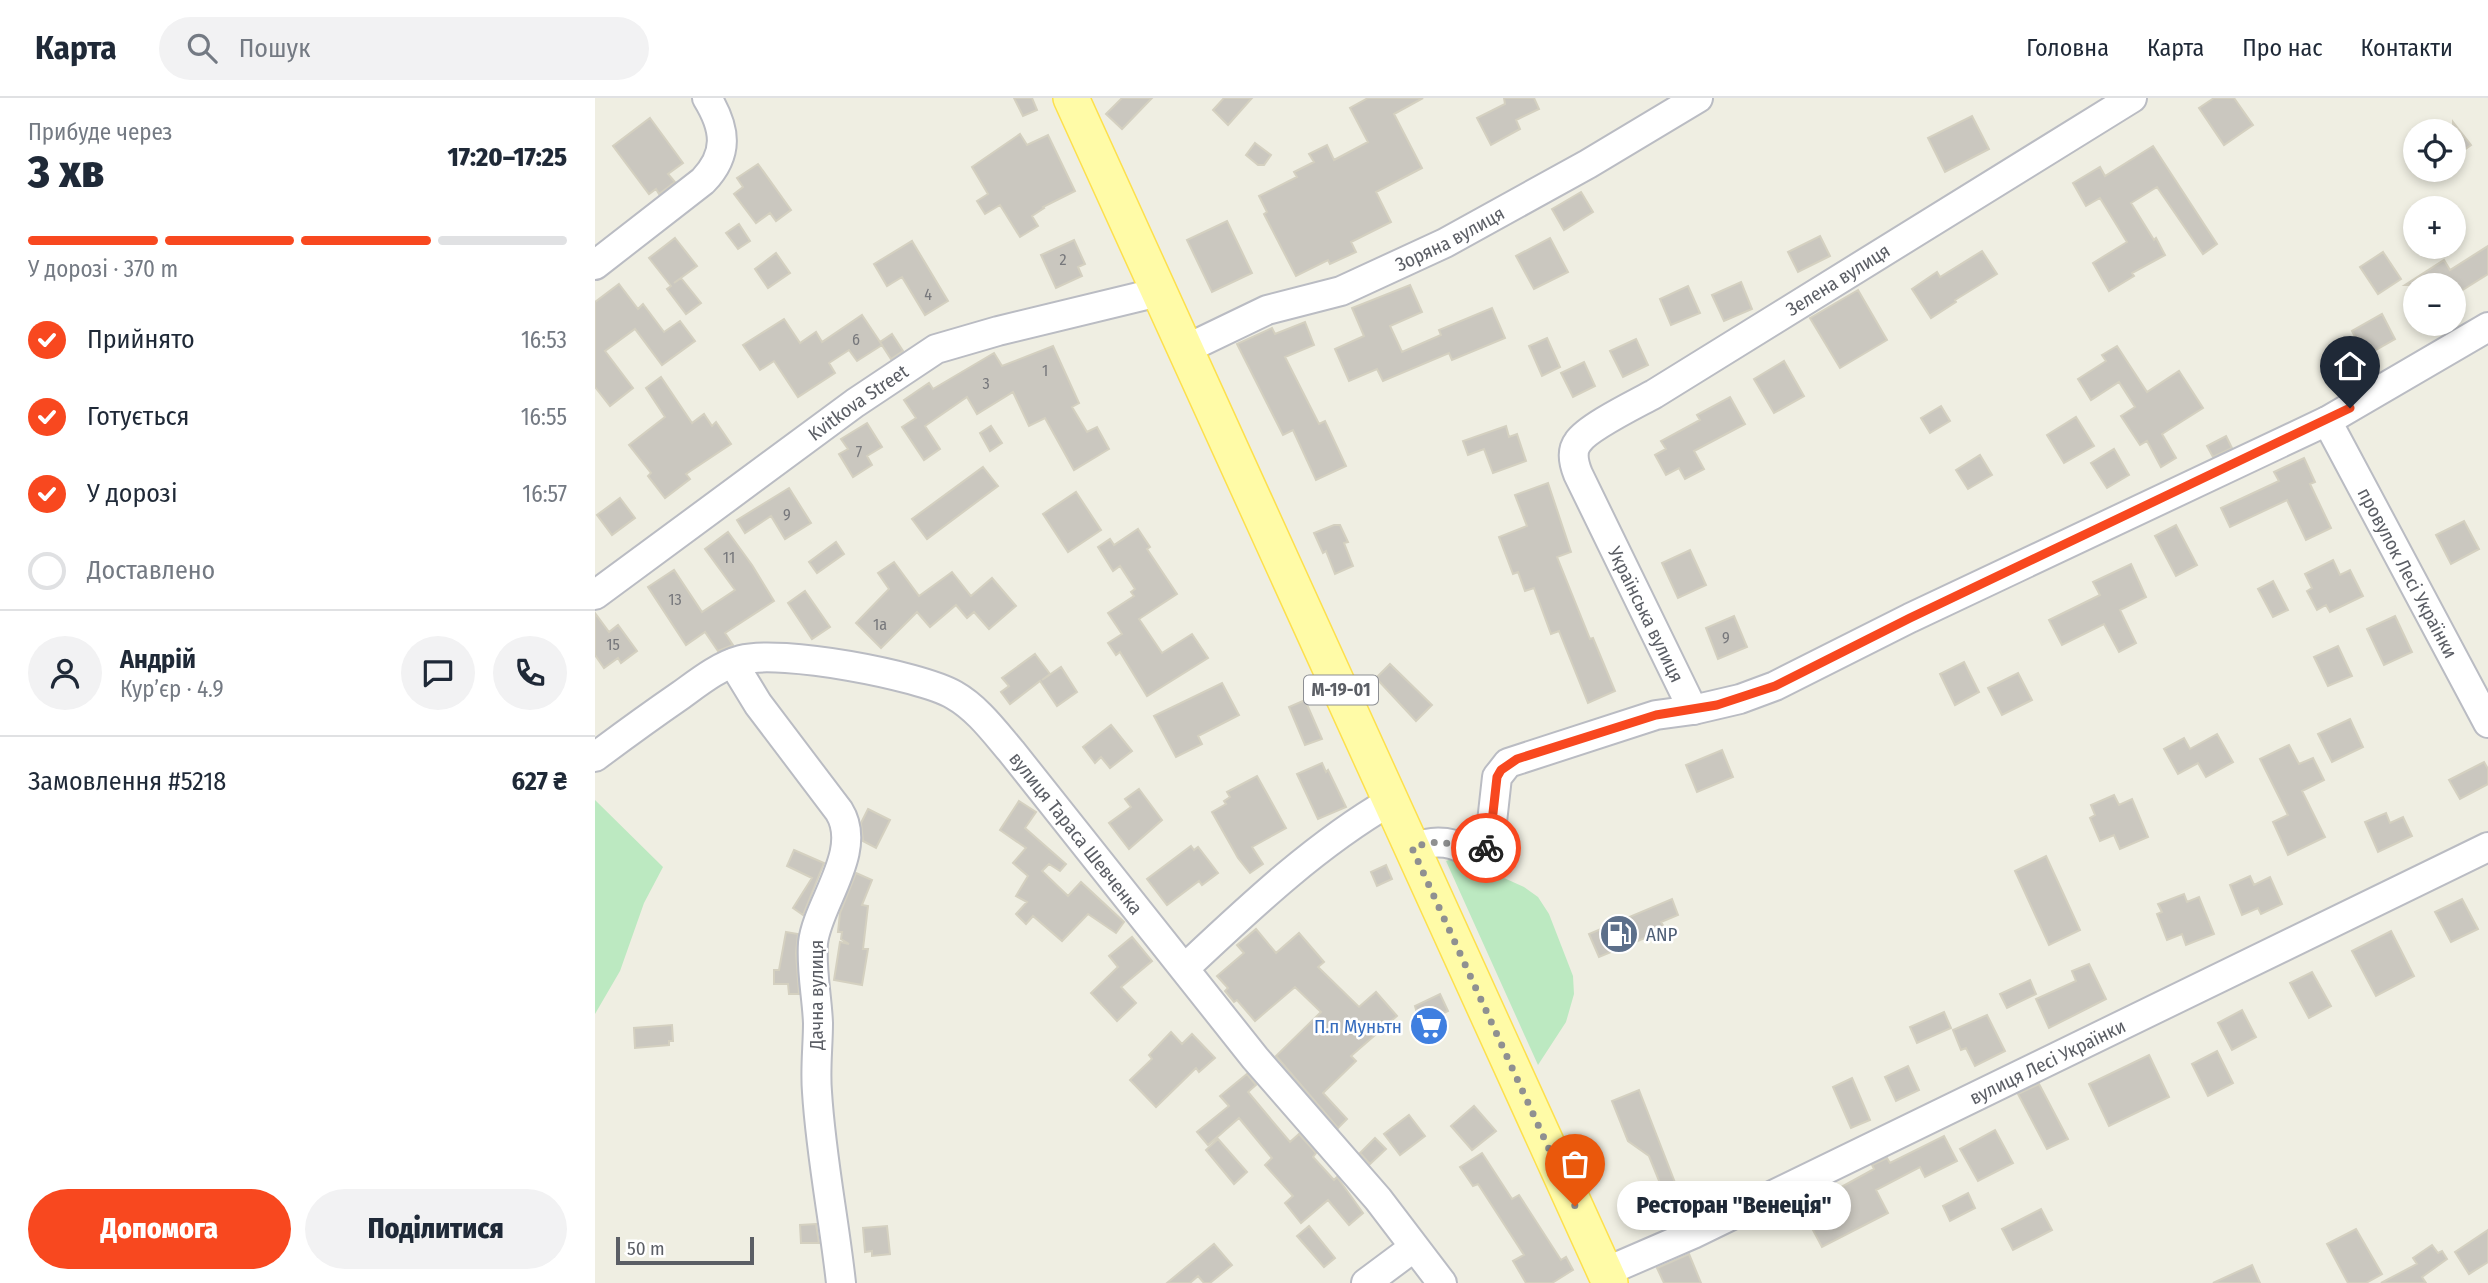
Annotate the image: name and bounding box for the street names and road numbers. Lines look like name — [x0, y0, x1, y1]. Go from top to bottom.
street label: Зоряна вулиця — [1392, 201, 1508, 276]
street label: Зелена вулиця — [1782, 239, 1894, 321]
street label: Kvitkova Street — [803, 359, 913, 445]
street label: провулок Лесі Українки — [2353, 484, 2463, 662]
street label: Українська вулиця — [1603, 542, 1689, 686]
road number: М-19-01 — [1304, 676, 1378, 704]
street label: вулиця Тараса Шевченка — [1005, 747, 1148, 919]
street label: Дачна вулиця — [805, 940, 828, 1051]
street label: вулиця Лесі Українки — [1966, 1014, 2129, 1109]

